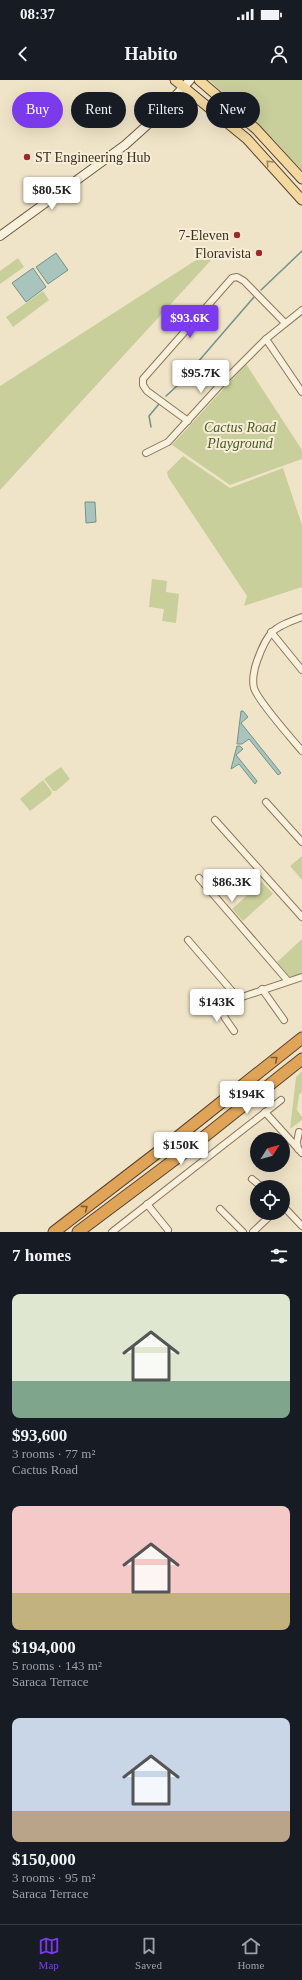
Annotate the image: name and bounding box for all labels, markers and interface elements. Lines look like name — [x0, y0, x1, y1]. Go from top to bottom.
text: 08:37 — [20, 6, 55, 22]
icon: back — [12, 43, 34, 65]
icon: person — [268, 43, 290, 65]
text: Habito — [124, 44, 178, 64]
chip: Buy — [12, 92, 63, 128]
chip: Rent — [71, 92, 126, 128]
chip: Filters — [134, 92, 198, 128]
chip: New — [206, 92, 260, 128]
place label: ST Engineering Hub — [35, 150, 151, 165]
marker: ST Engineering Hub — [22, 152, 32, 162]
one-way arrow — [267, 160, 274, 168]
pin: $80.5K — [19, 177, 85, 211]
text: $80.5K — [32, 182, 72, 197]
place label: 7-Eleven — [178, 228, 229, 243]
marker: 7-Eleven — [232, 230, 242, 240]
place label: Floravista — [195, 246, 252, 261]
marker: Floravista — [254, 248, 264, 258]
pin: $93.6K — [157, 305, 223, 339]
text: $93.6K — [170, 310, 210, 325]
pin: $95.7K — [168, 360, 234, 394]
text: $95.7K — [181, 365, 221, 380]
park label: Cactus Road Playground — [204, 420, 277, 451]
pin: $86.3K — [199, 869, 265, 903]
text: $86.3K — [212, 874, 252, 889]
pin: $143K — [189, 989, 245, 1023]
text: $143K — [199, 994, 235, 1009]
one-way arrow — [271, 1057, 278, 1064]
pin: $194K — [219, 1081, 275, 1115]
text: $194K — [229, 1086, 265, 1101]
pin: $150K — [153, 1132, 209, 1166]
north arrow — [250, 1132, 290, 1172]
map controls — [250, 1132, 290, 1220]
text: $150K — [163, 1137, 199, 1152]
button: locate — [250, 1180, 290, 1220]
one-way arrow — [80, 1206, 87, 1213]
icon: filters — [268, 1245, 290, 1267]
text: 7 homes — [12, 1246, 71, 1265]
icon: home — [115, 1320, 187, 1392]
text: $93,600 — [12, 1426, 67, 1445]
text: 3 rooms · 77 m² — [12, 1446, 95, 1461]
text: Cactus Road — [12, 1462, 78, 1477]
icon: home — [115, 1532, 187, 1604]
text: $194,000 — [12, 1638, 76, 1657]
text: 5 rooms · 143 m² — [12, 1658, 102, 1673]
text: Saraca Terrace — [12, 1674, 88, 1689]
icon: home — [115, 1744, 187, 1816]
text: $150,000 — [12, 1850, 76, 1869]
text: 3 rooms · 95 m² — [12, 1870, 95, 1885]
text: Saraca Terrace — [12, 1886, 88, 1901]
tab: Map — [38, 1935, 60, 1971]
tab: Saved — [135, 1935, 162, 1971]
tab: Home — [237, 1935, 264, 1971]

